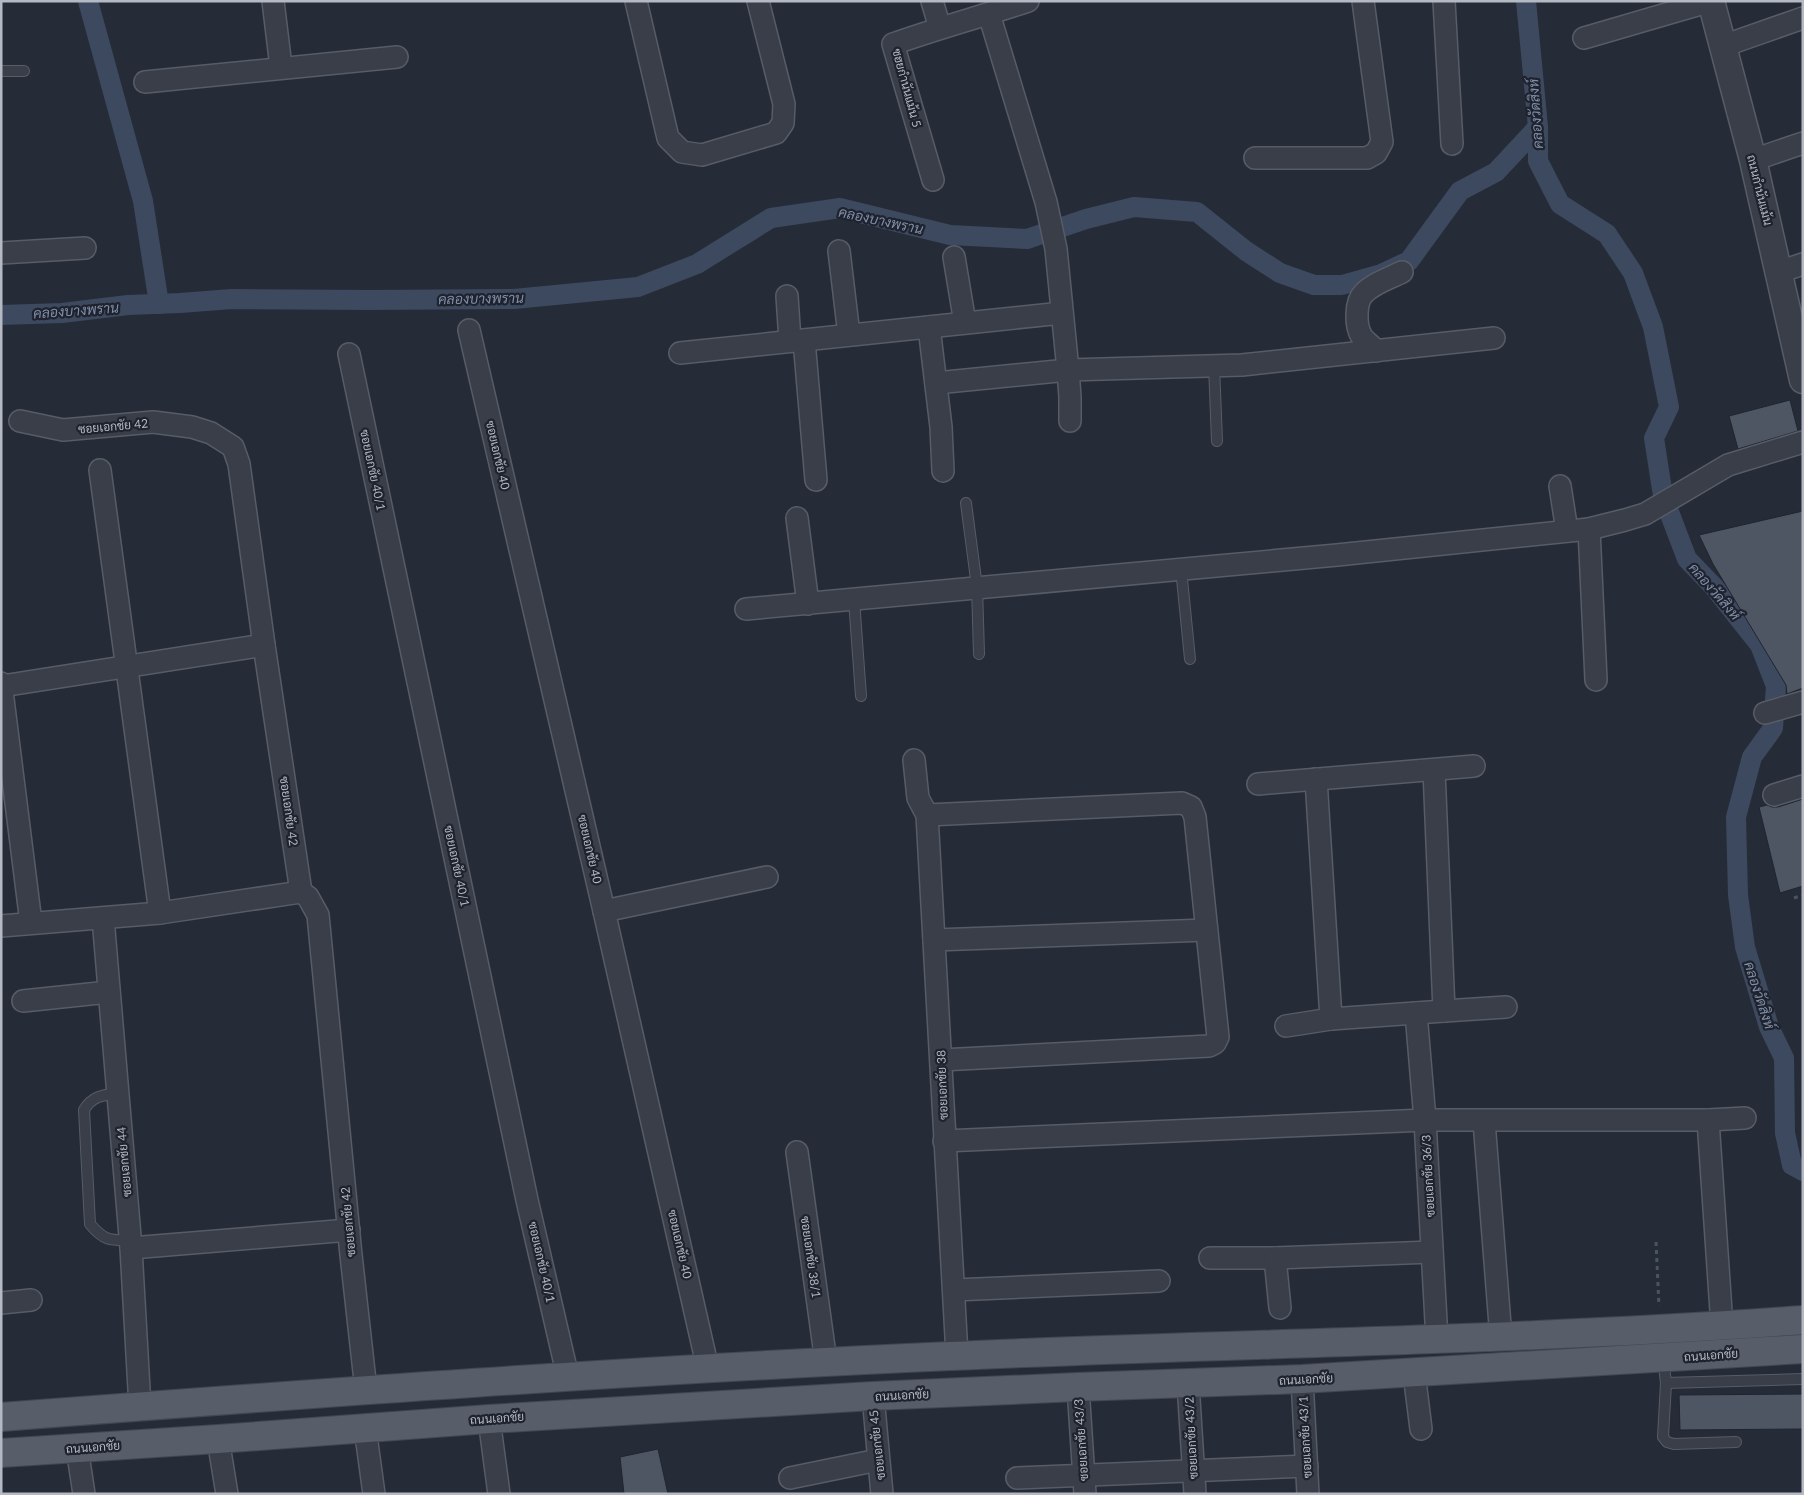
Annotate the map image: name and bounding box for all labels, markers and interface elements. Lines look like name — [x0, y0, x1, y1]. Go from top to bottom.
street label: ซฮยกำนันแม้น 5 — [889, 47, 925, 129]
water label: คลองวัดสิงห์ — [1524, 77, 1546, 149]
street label: ถนนกำนันแม้น — [1744, 153, 1776, 227]
water label: คลองบางพราน — [837, 203, 925, 237]
water label: คลองบางพราน — [438, 289, 524, 307]
water label: คลองบางพราน — [33, 299, 120, 321]
street label: ซอยเอกชัย 42 — [77, 415, 149, 437]
street label: ซอยเอกชัย 40 — [483, 419, 513, 491]
street label: ซอยเอกชัย 40/1 — [357, 428, 389, 512]
water label: คลองวัดสิงห์ — [1686, 559, 1746, 624]
street label: ซอยเอกชัย 42 — [277, 775, 301, 847]
street label: ซอยเอกชัย 40 — [575, 813, 605, 885]
street label: ซอยเอกชัย 40/1 — [441, 824, 473, 908]
water label: คลองวัดสิงห์ — [1741, 959, 1780, 1033]
street label: ซอยเอกชัย 38 — [933, 1050, 951, 1120]
street label: ซอยเอกชัย 44 — [113, 1126, 135, 1198]
street label: ซอยเอกชัย 36/3 — [1418, 1134, 1438, 1218]
street label: ซอยเอกชัย 42 — [337, 1186, 359, 1258]
street label: ซอยเอกชัย 40 — [665, 1208, 695, 1280]
street label: ซอยเอกชัย 38/1 — [798, 1215, 824, 1299]
street label: ซอยเอกชัย 40/1 — [525, 1220, 559, 1304]
street label: ถนนเอกชัย — [1684, 1346, 1738, 1364]
street label: ถนนเอกชัย — [1279, 1370, 1333, 1388]
street label: ถนนเอกชัย — [875, 1386, 929, 1404]
street label: ซอยเอกชัย 43/1 — [1295, 1395, 1315, 1479]
street label: ซอยเอกชัย 43/2 — [1181, 1396, 1201, 1480]
street label: ซอยเอกชัย 43/3 — [1071, 1398, 1091, 1482]
street label: ถนนเอกชัย — [470, 1409, 524, 1427]
street label: ซอยเอกชัย 45 — [866, 1409, 888, 1481]
street label: ถนนเอกชัย — [66, 1438, 120, 1456]

